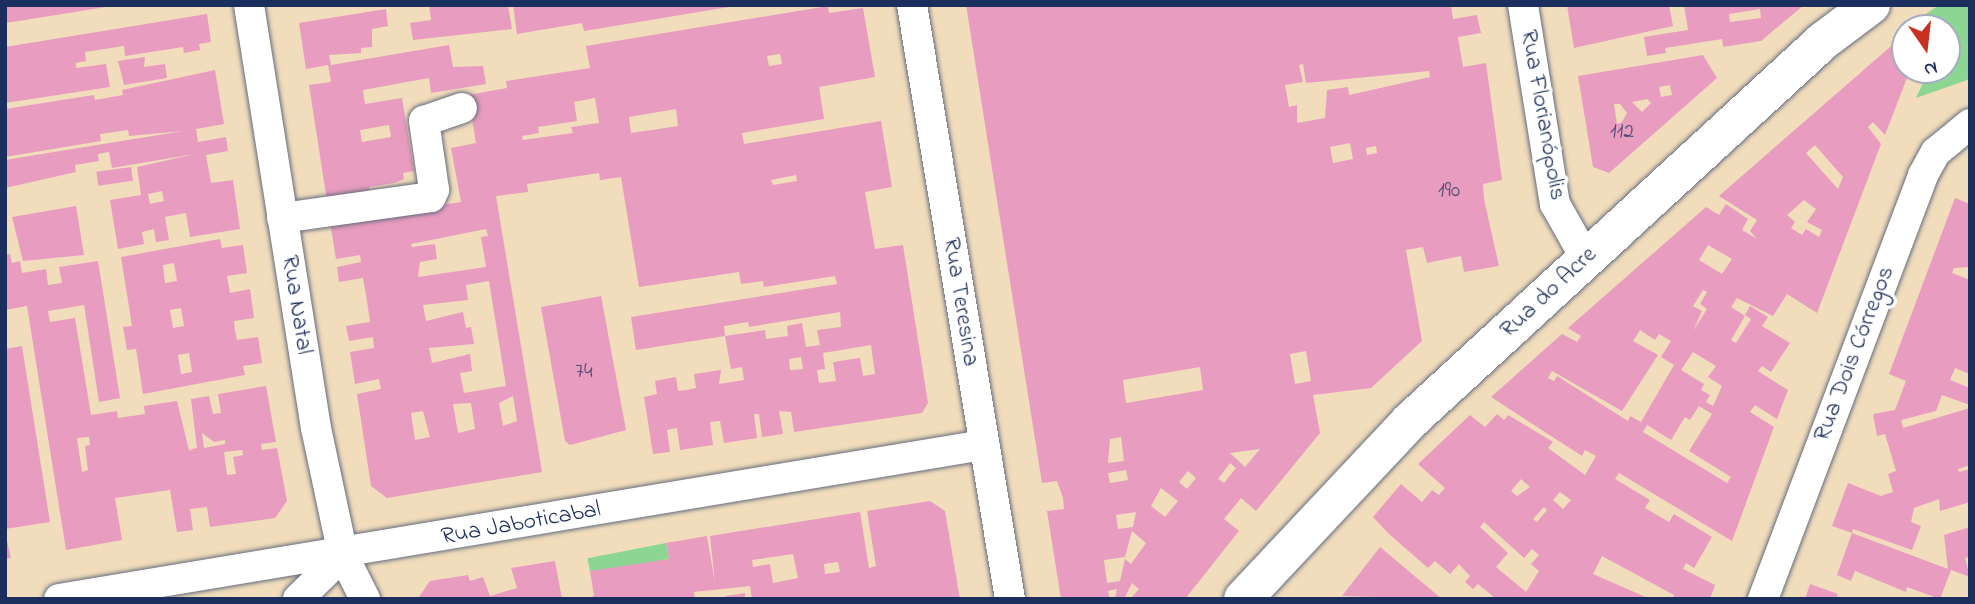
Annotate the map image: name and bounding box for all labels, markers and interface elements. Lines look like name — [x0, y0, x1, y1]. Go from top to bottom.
north arrow — [1891, 14, 1961, 84]
street label: Rua Florianópolis — [1513, 28, 1571, 202]
text: N — [1921, 53, 1940, 83]
house number: 112 — [1610, 119, 1634, 145]
house number: 190 — [1438, 178, 1460, 204]
street label: Rua Teresina — [936, 236, 984, 368]
street label: Rua do Acre — [1495, 241, 1603, 345]
street label: Rua Natal — [274, 253, 318, 357]
street label: Rua Dois Córregos — [1808, 262, 1902, 446]
house number: 74 — [575, 359, 593, 385]
street label: Rua Jaboticabal — [439, 496, 603, 552]

